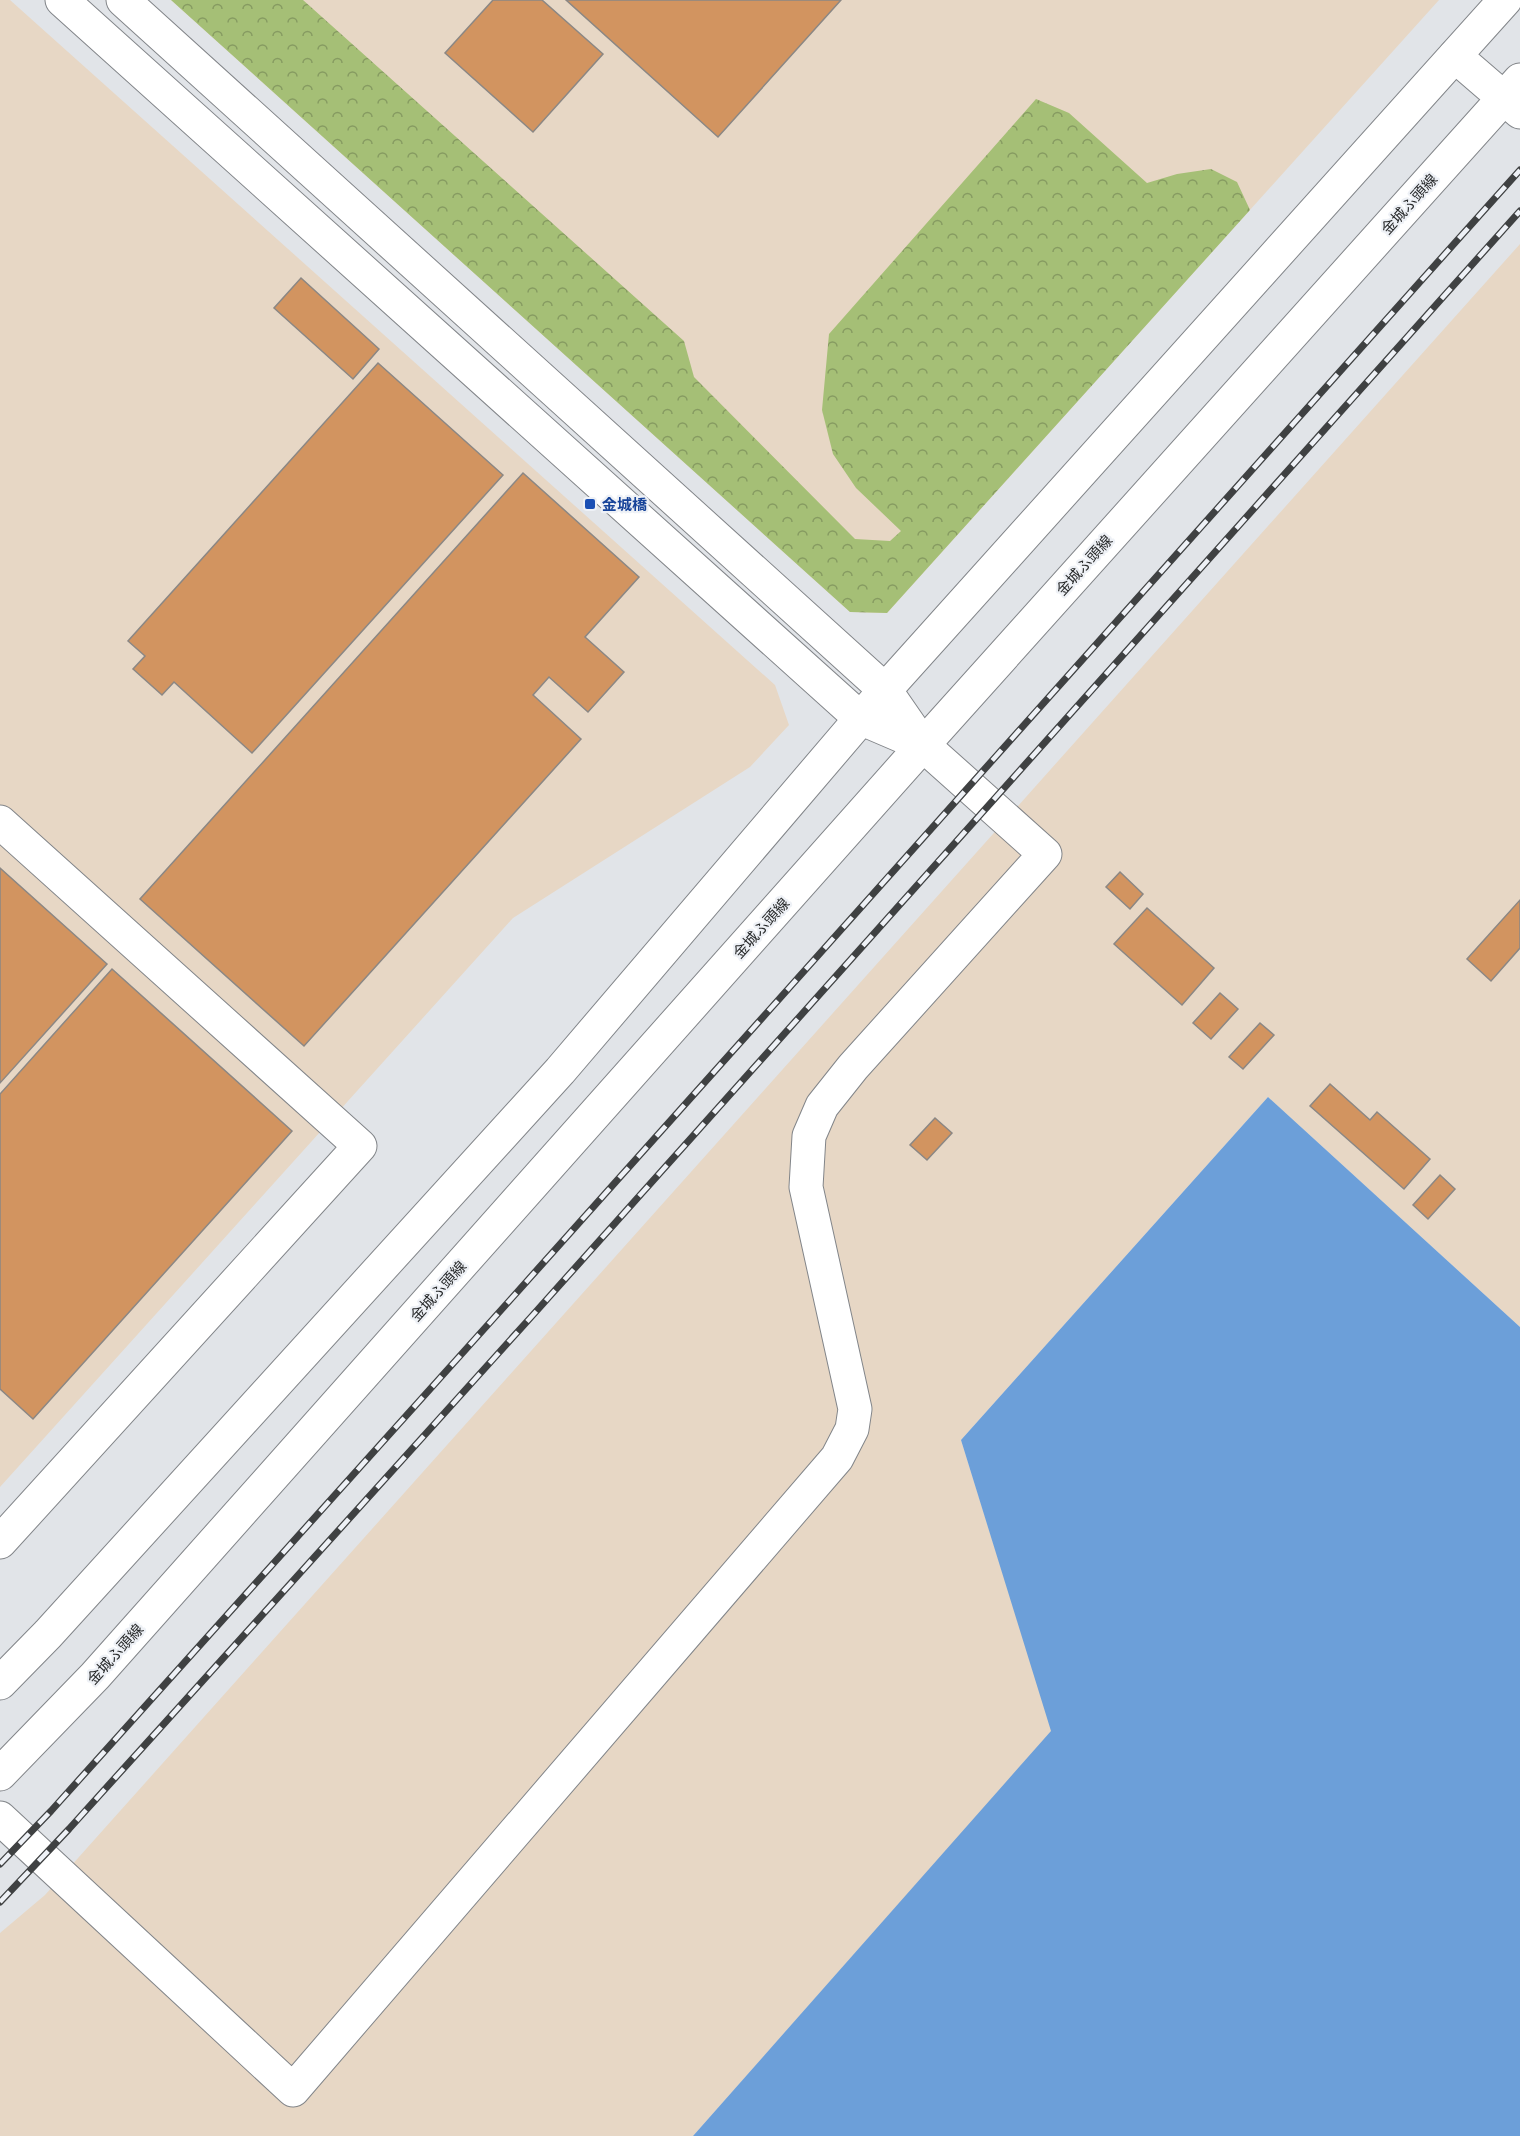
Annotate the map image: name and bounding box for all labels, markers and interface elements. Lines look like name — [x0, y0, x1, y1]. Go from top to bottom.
street label: 金城ふ頭線 — [1377, 170, 1441, 238]
place label: 金城橋 — [602, 495, 648, 514]
marker: 金城橋 — [583, 497, 597, 511]
street label: 金城ふ頭線 — [1052, 531, 1116, 599]
street label: 金城ふ頭線 — [729, 894, 793, 962]
street label: 金城ふ頭線 — [406, 1257, 470, 1325]
street label: 金城ふ頭線 — [83, 1620, 147, 1688]

